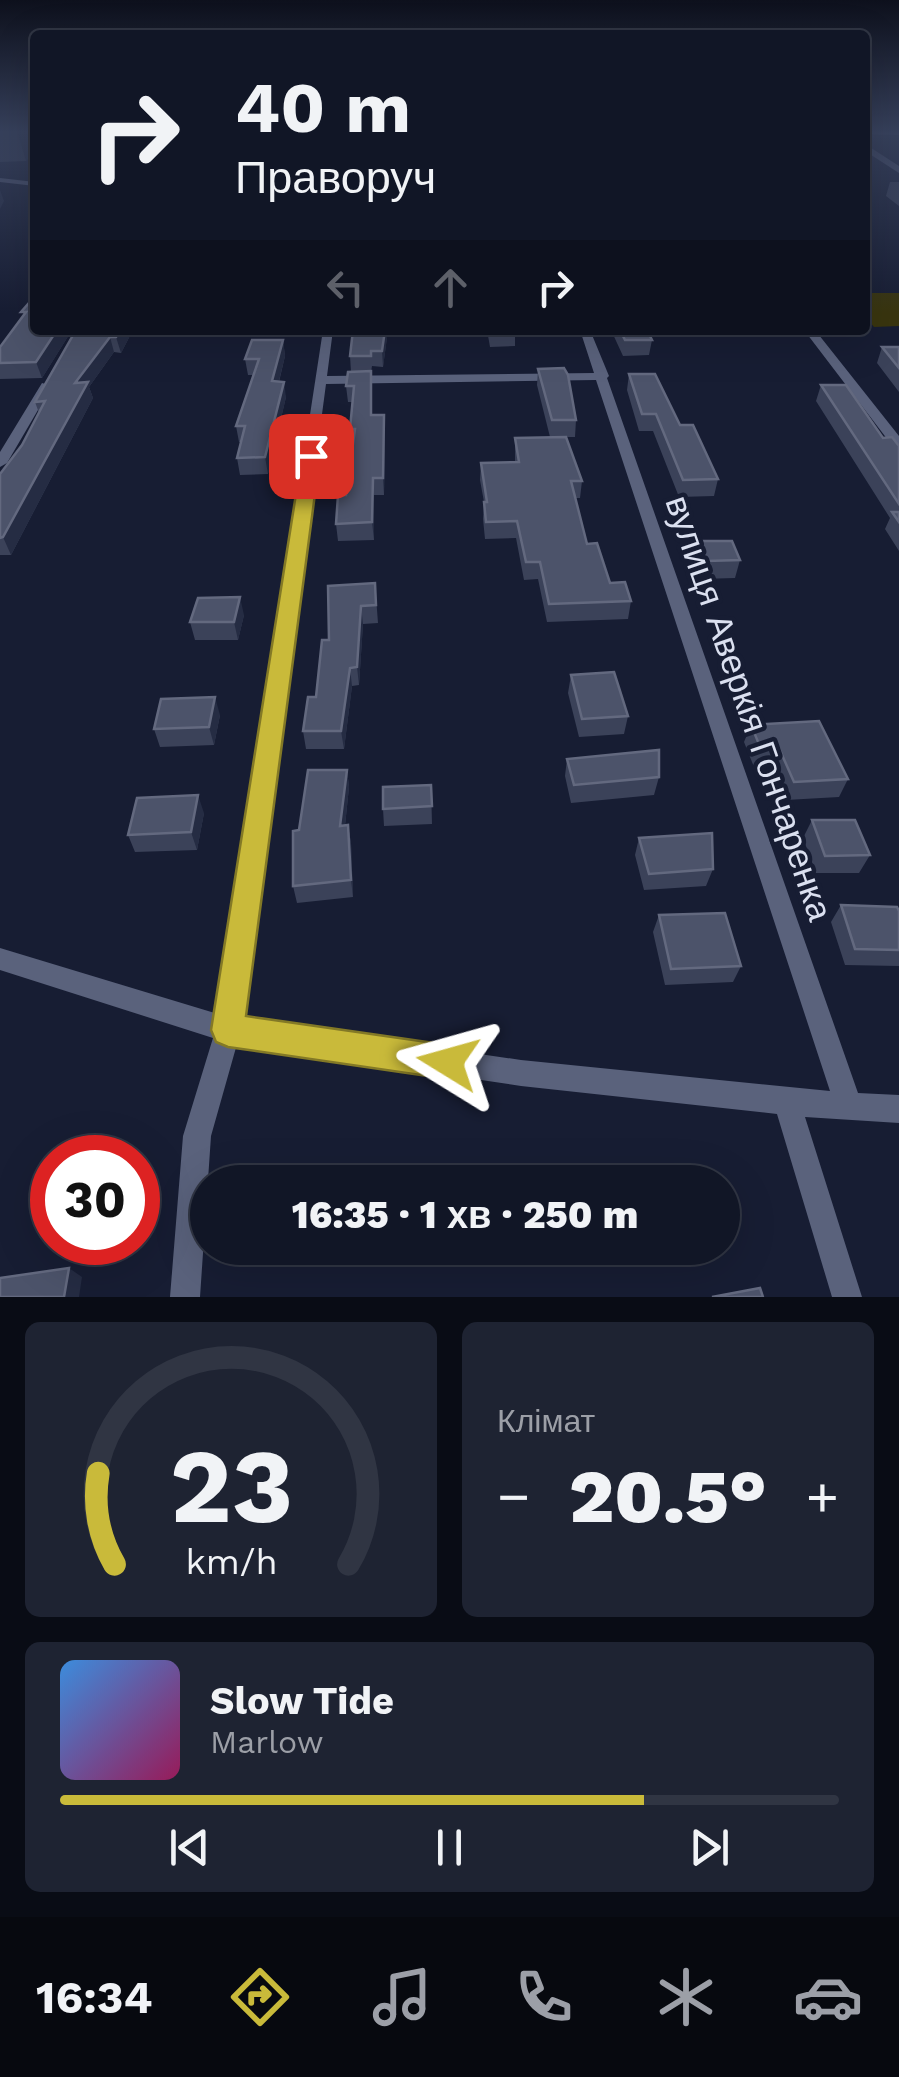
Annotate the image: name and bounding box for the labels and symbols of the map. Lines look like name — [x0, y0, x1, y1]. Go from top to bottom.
pin — [269, 414, 354, 499]
street label: вулиця Аверкія Гончаренка — [656, 490, 842, 927]
position arrow — [396, 1010, 500, 1114]
speed limit sign: 30 — [30, 1135, 160, 1265]

